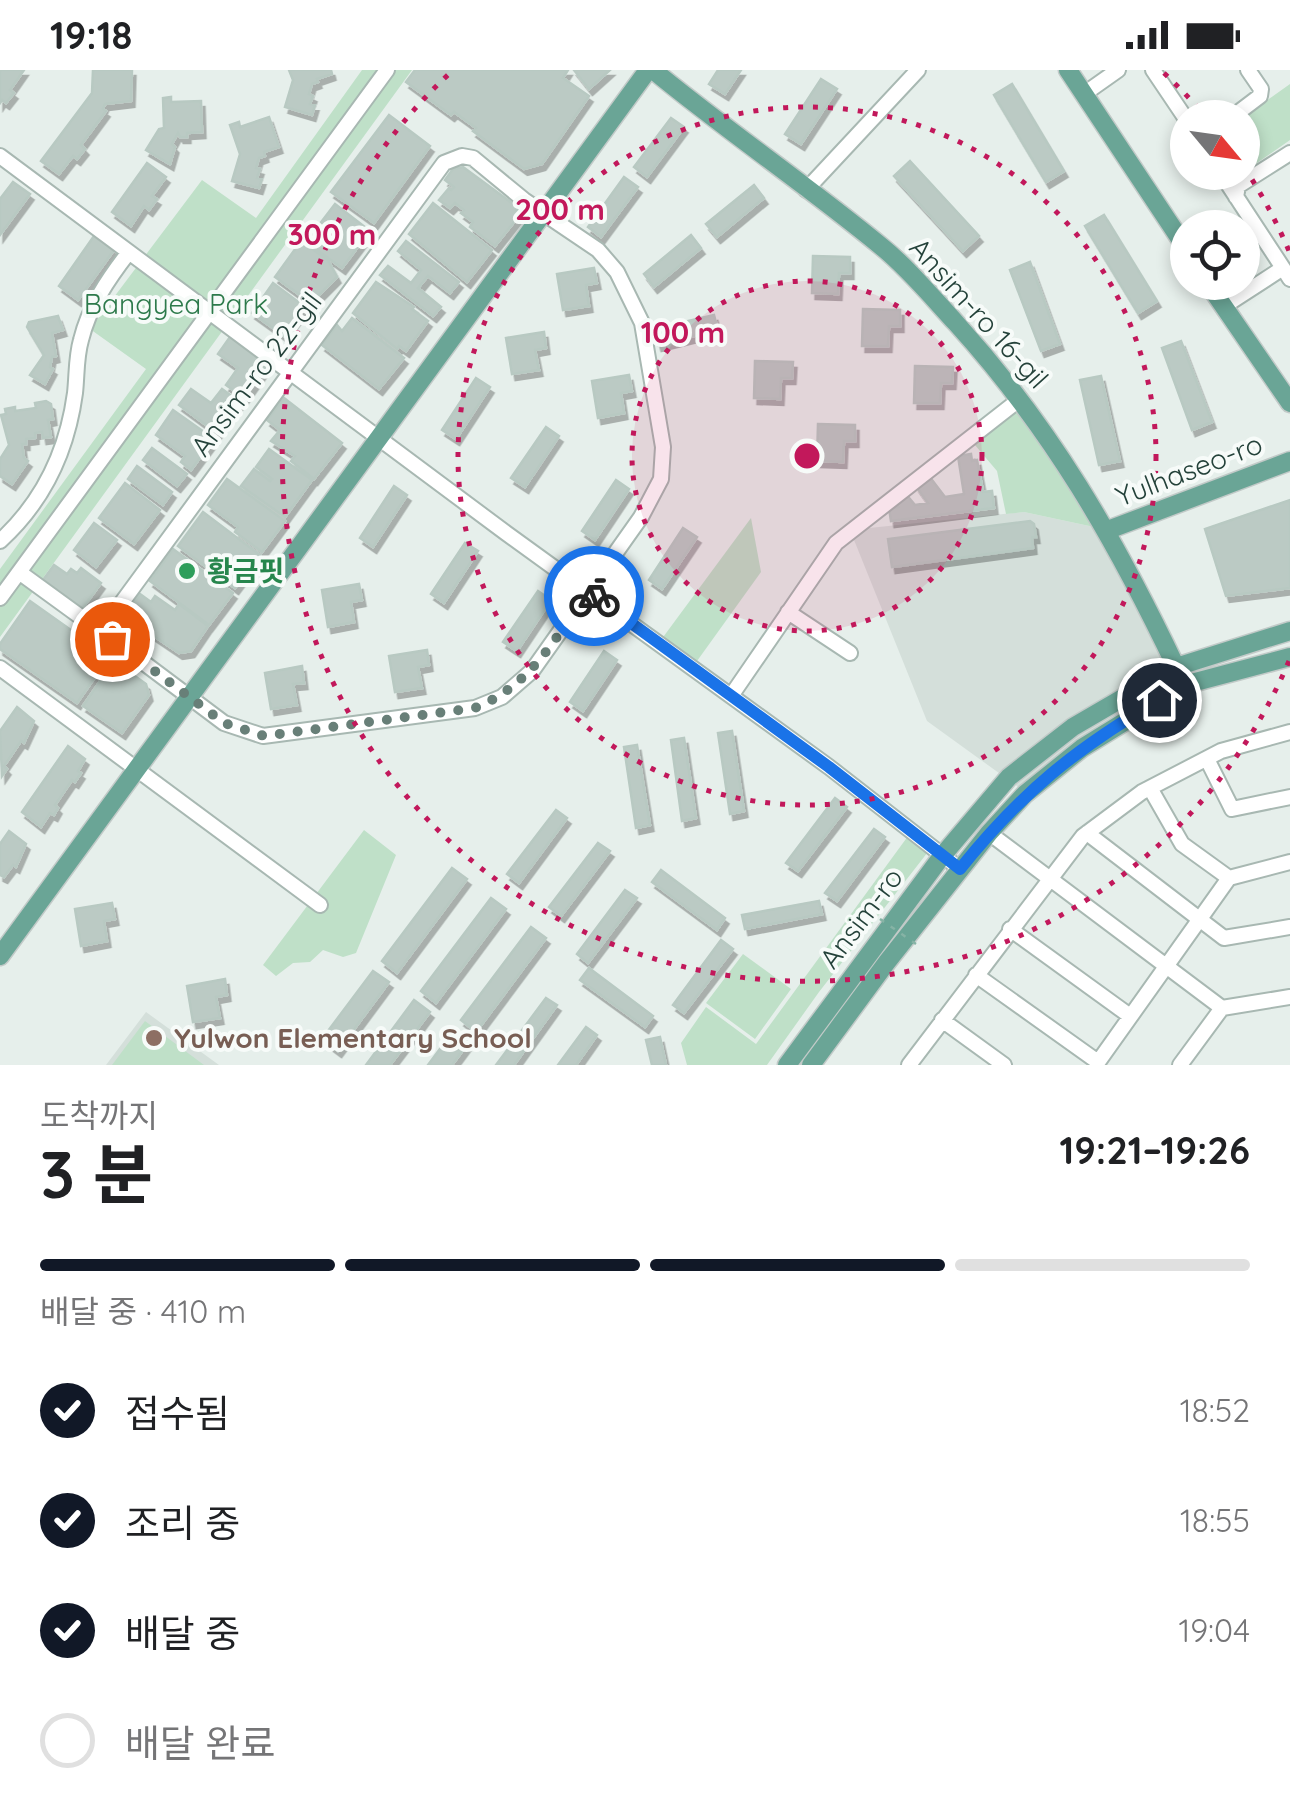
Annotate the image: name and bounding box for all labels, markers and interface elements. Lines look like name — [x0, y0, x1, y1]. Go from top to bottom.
text: 19:18 — [50, 11, 132, 59]
north arrow — [1170, 100, 1260, 190]
map controls — [1170, 100, 1260, 300]
text: 200 m — [515, 190, 605, 228]
button: locate — [1170, 210, 1260, 300]
text: 300 m — [287, 215, 377, 253]
street label: Ansim-ro 16-gil — [903, 230, 1056, 395]
street label: Ansim-ro 22-gil — [183, 285, 329, 463]
park label: Bangyea Park — [84, 286, 268, 321]
text: 100 m — [641, 313, 725, 351]
street label: Yulhaseo-ro — [1111, 426, 1267, 514]
centre of rings — [789, 438, 825, 474]
courier — [544, 546, 644, 646]
place label: 황금핏 — [207, 553, 284, 588]
marker: 황금핏 — [176, 560, 198, 582]
icon: bike — [567, 569, 622, 624]
pin — [70, 597, 155, 682]
icon: bag — [85, 612, 140, 667]
pin — [1117, 658, 1202, 743]
icon: home — [1132, 673, 1187, 728]
street label: Ansim-ro — [811, 860, 910, 975]
place label: Yulwon Elementary School — [174, 1020, 532, 1055]
marker: Yulwon Elementary School — [143, 1027, 165, 1049]
text: 도착까지 — [40, 1095, 158, 1135]
text: 19:21–19:26 — [1059, 1126, 1250, 1174]
text: 3 분 — [40, 1133, 153, 1214]
text: 배달 중 · 410 m — [40, 1291, 246, 1331]
icon: check — [40, 1383, 95, 1438]
text: 접수됨 — [125, 1389, 230, 1437]
text: 18:52 — [1180, 1390, 1250, 1430]
icon: check — [40, 1493, 95, 1548]
text: 조리 중 — [125, 1499, 240, 1547]
text: 18:55 — [1180, 1500, 1250, 1540]
icon: check — [40, 1603, 95, 1658]
text: 배달 중 — [125, 1609, 240, 1657]
text: 19:04 — [1178, 1610, 1250, 1650]
text: 배달 완료 — [125, 1719, 275, 1767]

